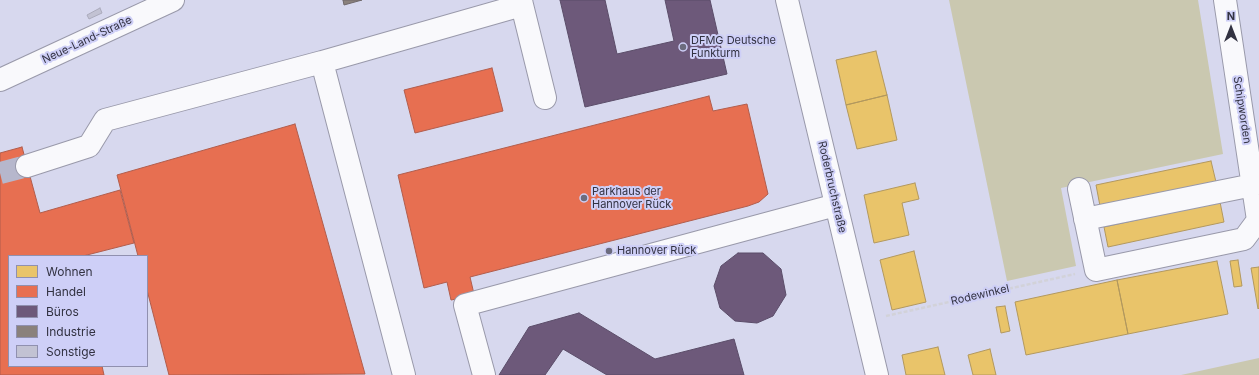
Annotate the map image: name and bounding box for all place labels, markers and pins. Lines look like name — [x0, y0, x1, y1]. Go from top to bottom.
place label: DFMG Deutsche Funkturm — [691, 34, 776, 60]
marker: DFMG Deutsche Funkturm — [678, 42, 688, 52]
place label: Parkhaus der Hannover Rück — [592, 185, 671, 211]
marker: Parkhaus der Hannover Rück — [579, 193, 589, 203]
place label: Hannover Rück — [617, 244, 696, 258]
marker: Hannover Rück — [604, 246, 614, 256]

